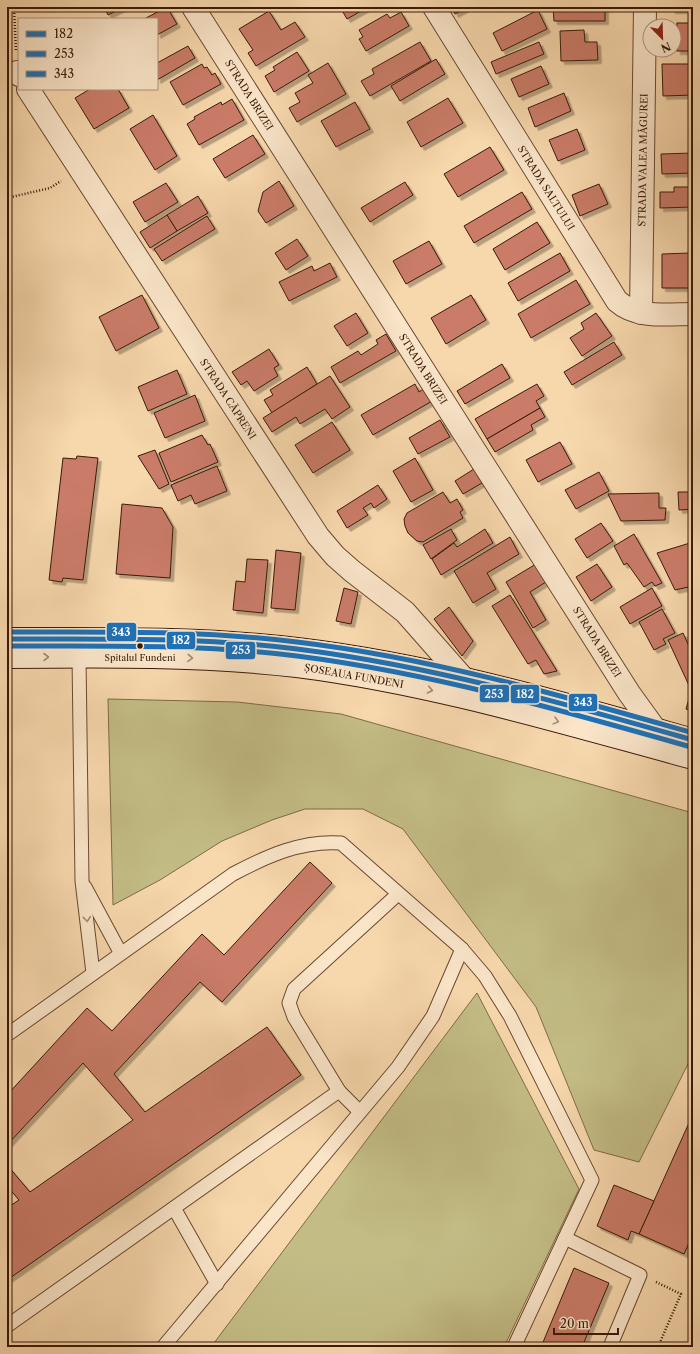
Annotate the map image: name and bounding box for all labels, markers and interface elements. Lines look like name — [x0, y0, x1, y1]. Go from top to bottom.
legend — [18, 18, 158, 90]
north arrow — [642, 18, 682, 58]
text: 182 — [54, 26, 73, 41]
text: N — [658, 39, 673, 56]
text: 253 — [54, 46, 74, 61]
street label: STRADA BRIZEI — [222, 57, 276, 133]
text: 343 — [54, 66, 74, 81]
street label: STRADA VALEA MĂGUREI — [635, 93, 651, 227]
street label: STRADA SALTULUI — [515, 143, 578, 233]
street label: STRADA BRIZEI — [396, 331, 450, 407]
street label: STRADA CĂPRENI — [197, 356, 259, 442]
street label: STRADA BRIZEI — [570, 604, 624, 680]
line badge: 343 — [106, 622, 137, 642]
text: 343 — [112, 625, 130, 639]
line badge: 182 — [166, 631, 196, 650]
text: 182 — [172, 633, 191, 647]
marker: Spitalul Fundeni — [135, 641, 145, 651]
line badge: 253 — [225, 641, 256, 660]
text: 253 — [232, 643, 250, 657]
place label: Spitalul Fundeni — [105, 652, 176, 663]
one-way arrow — [43, 653, 49, 661]
one-way arrow — [187, 654, 193, 663]
street label: ȘOSEAUA FUNDENI — [303, 661, 405, 691]
line badge: 253 — [479, 684, 510, 703]
line badge: 182 — [510, 684, 540, 704]
one-way arrow — [426, 685, 433, 693]
text: 253 — [485, 687, 503, 701]
text: 182 — [516, 687, 535, 701]
line badge: 343 — [568, 693, 598, 712]
text: 343 — [574, 695, 592, 709]
one-way arrow — [552, 716, 559, 725]
one-way arrow — [82, 916, 91, 922]
scale bar — [554, 1310, 618, 1336]
text: 20 m — [560, 1316, 589, 1331]

